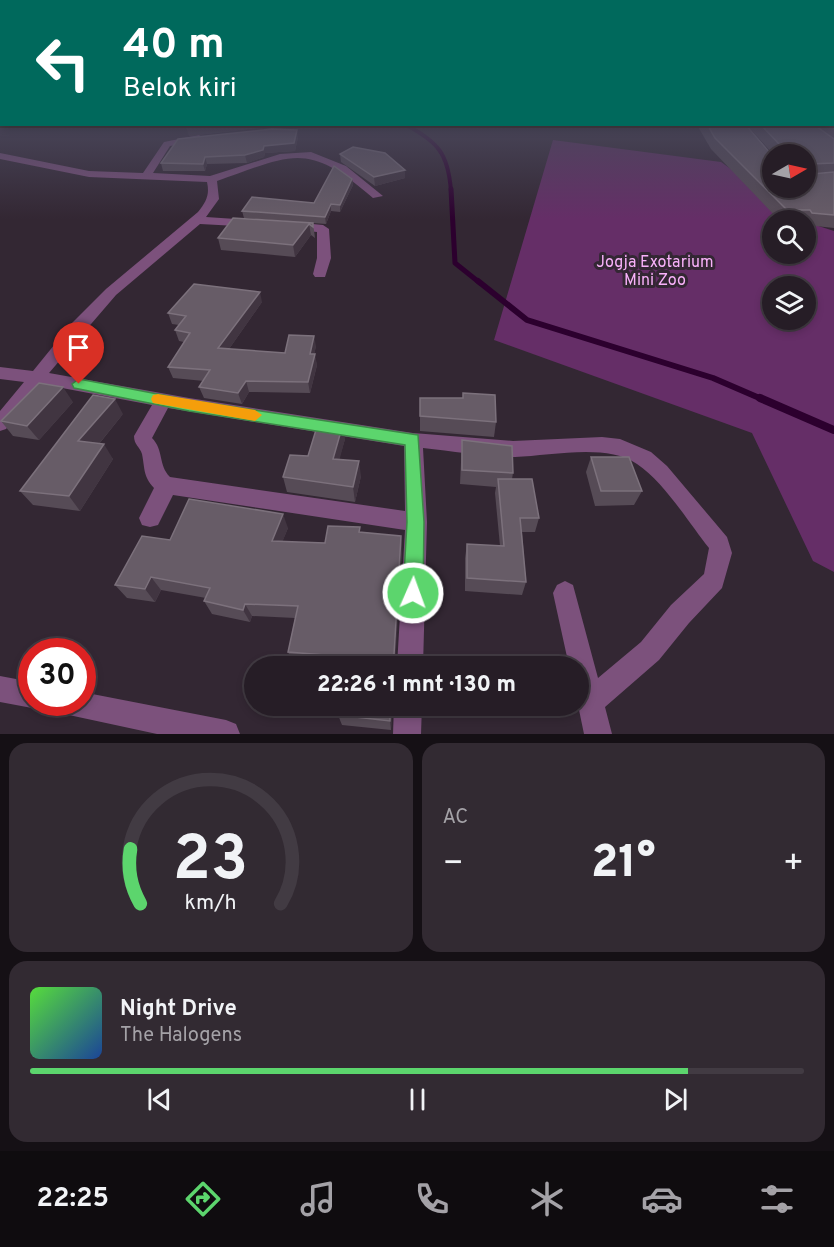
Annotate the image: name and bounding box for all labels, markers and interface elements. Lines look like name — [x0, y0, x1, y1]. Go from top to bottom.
text: 40 m — [123, 20, 225, 73]
icon: left — [24, 24, 102, 102]
text: Belok kiri — [123, 72, 237, 106]
north arrow — [762, 144, 816, 198]
map controls — [762, 144, 816, 330]
button: search — [762, 210, 816, 264]
park label: Jogja Exotarium Mini Zoo — [596, 253, 714, 291]
button: layers — [762, 276, 816, 330]
pin — [53, 322, 104, 384]
icon: arrive — [62, 331, 95, 364]
position arrow — [381, 561, 445, 625]
speed limit sign: 30 — [18, 638, 96, 716]
text: 22:26 · 1 mnt · 130 m — [317, 672, 516, 699]
text: AC — [443, 805, 468, 831]
text: 23 — [173, 823, 249, 902]
text: 21° — [591, 836, 656, 893]
text: − — [443, 844, 464, 886]
text: + — [783, 844, 804, 886]
text: km/h — [185, 891, 237, 918]
text: Night Drive — [120, 996, 237, 1023]
text: The Halogens — [120, 1023, 242, 1049]
icon: previous — [143, 1083, 176, 1116]
icon: pause — [401, 1083, 434, 1116]
icon: next — [659, 1083, 692, 1116]
icon: directions — [182, 1178, 224, 1220]
icon: music — [297, 1178, 339, 1220]
icon: phone — [411, 1178, 453, 1220]
icon: climate — [526, 1178, 568, 1220]
icon: car — [641, 1178, 683, 1220]
icon: filters — [756, 1178, 798, 1220]
text: 22:25 — [36, 1182, 109, 1216]

